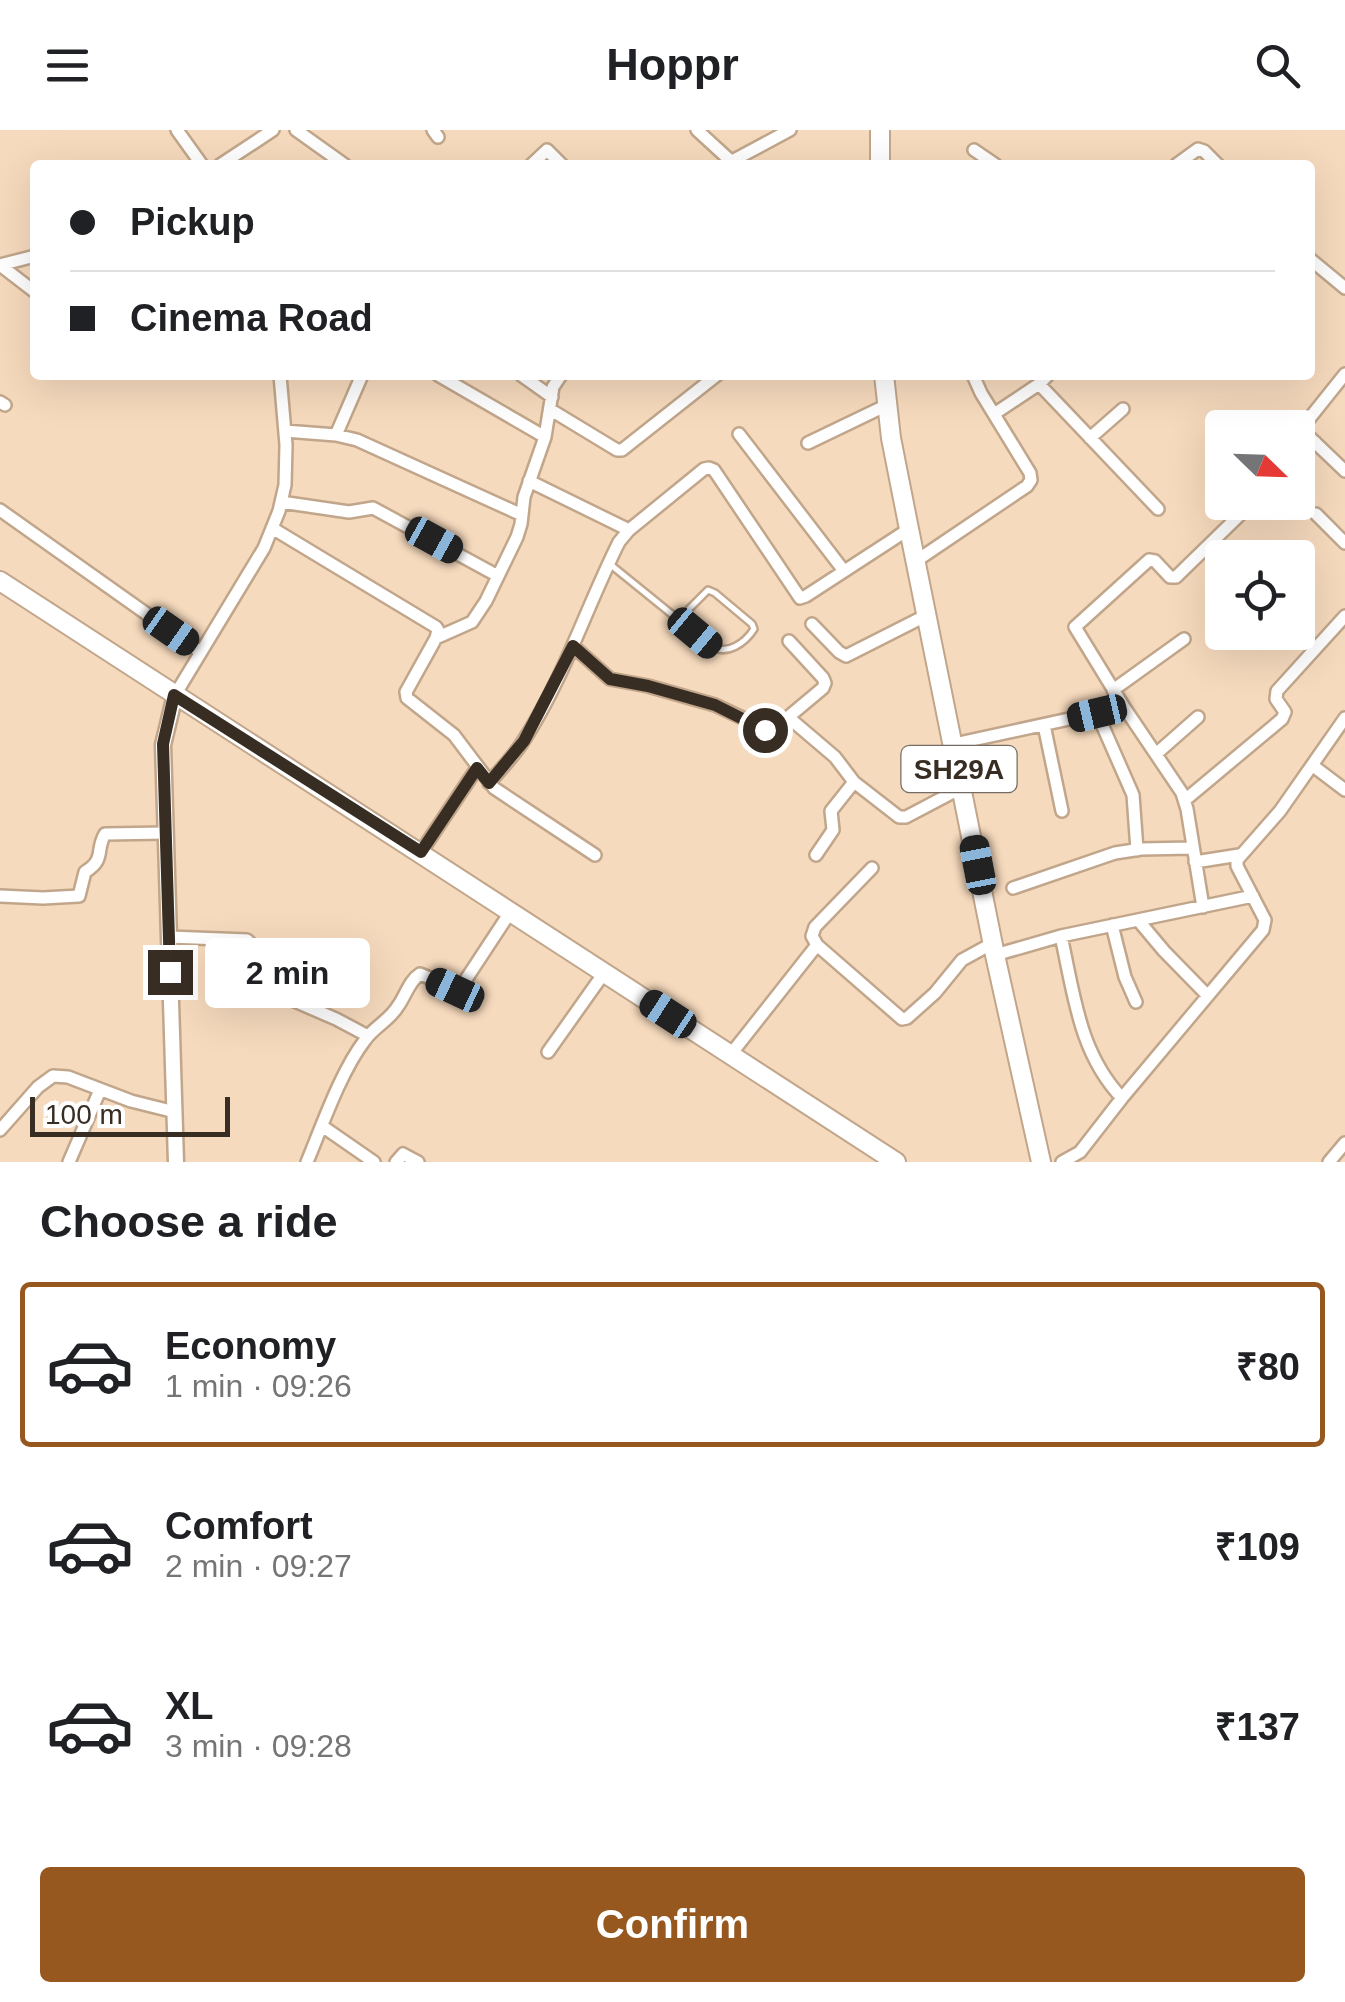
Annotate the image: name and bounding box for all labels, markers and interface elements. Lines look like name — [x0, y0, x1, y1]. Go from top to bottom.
icon: menu — [40, 38, 95, 93]
icon: search — [1250, 38, 1305, 93]
text: Hoppr — [606, 39, 739, 90]
text: Pickup — [130, 201, 255, 243]
text: Cinema Road — [130, 297, 373, 339]
north arrow — [1205, 410, 1315, 520]
map controls — [1205, 410, 1315, 650]
car — [400, 512, 468, 568]
button: locate — [1205, 540, 1315, 650]
car — [138, 602, 204, 660]
car — [662, 602, 728, 664]
car — [1064, 692, 1130, 734]
route start — [743, 708, 788, 753]
road number: SH29A — [902, 746, 1016, 792]
car — [958, 833, 998, 897]
callout: 2 min — [205, 937, 370, 1007]
route end — [148, 950, 193, 995]
text: 2 min — [246, 955, 329, 991]
car — [421, 964, 489, 1016]
car — [635, 985, 701, 1043]
scale bar — [30, 1092, 230, 1136]
text: 100 m — [45, 1099, 123, 1130]
text: Choose a ride — [40, 1196, 338, 1247]
icon: car — [45, 1320, 135, 1410]
text: Economy — [165, 1325, 336, 1367]
text: ₹80 — [1236, 1346, 1300, 1388]
text: 1 min · 09:26 — [165, 1368, 352, 1404]
icon: car — [45, 1500, 135, 1590]
text: Comfort — [165, 1505, 313, 1547]
text: ₹109 — [1215, 1526, 1300, 1568]
text: 2 min · 09:27 — [165, 1548, 352, 1584]
icon: car — [45, 1680, 135, 1770]
text: XL — [165, 1685, 214, 1727]
text: ₹137 — [1215, 1706, 1300, 1748]
text: 3 min · 09:28 — [165, 1728, 352, 1764]
button: Confirm — [40, 1867, 1305, 1982]

